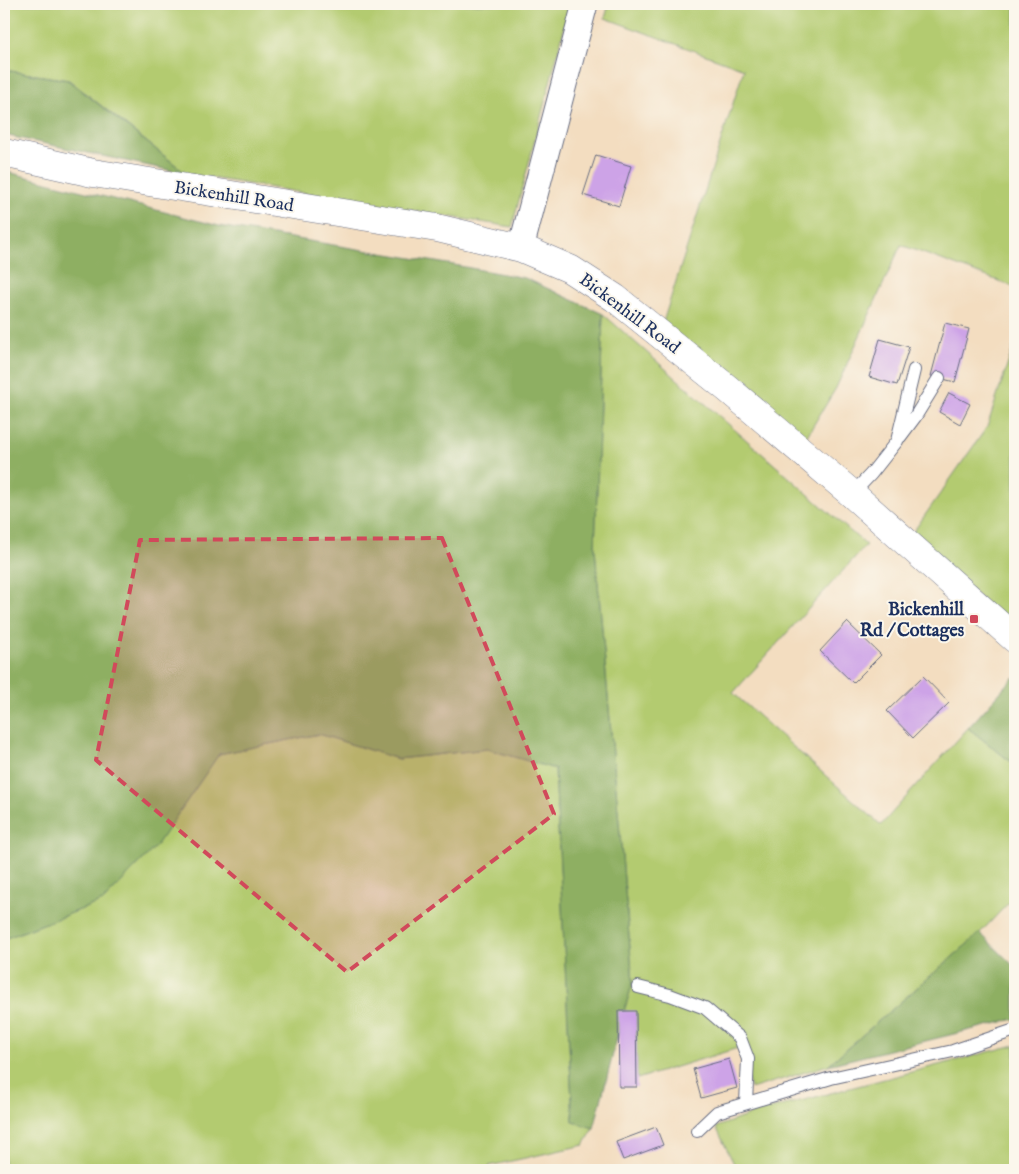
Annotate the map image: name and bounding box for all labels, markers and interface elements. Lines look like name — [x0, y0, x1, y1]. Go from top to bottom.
street label: Bickenhill Road — [172, 177, 296, 218]
street label: Bickenhill Road — [574, 269, 684, 360]
place label: Bickenhill Rd / Cottages — [860, 599, 965, 643]
marker: Bickenhill Rd / Cottages — [968, 613, 980, 625]

